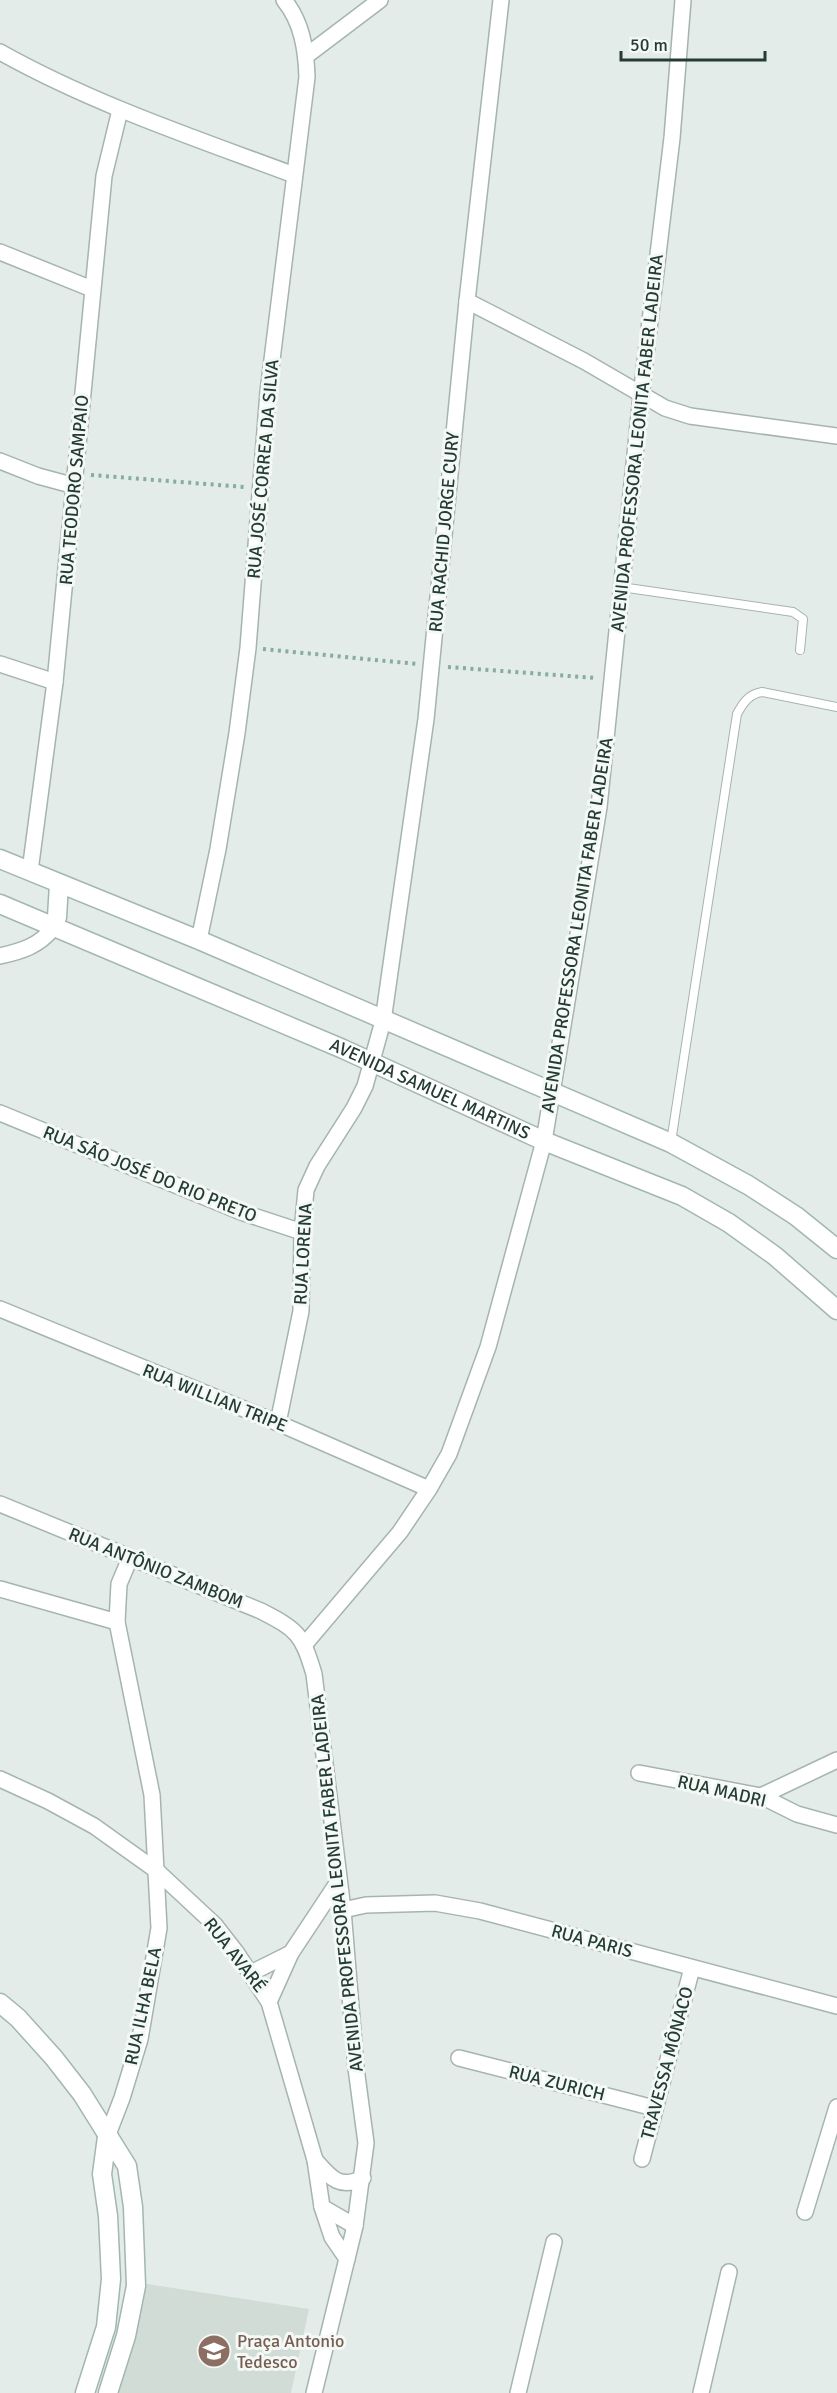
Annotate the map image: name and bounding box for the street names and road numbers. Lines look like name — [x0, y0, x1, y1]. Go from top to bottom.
street label: AVENIDA PROFESSORA LEONITA FABER LADEIRA — [606, 253, 668, 633]
street label: RUA JOSÉ CORREA DA SILVA — [242, 358, 284, 580]
street label: RUA TEODORO SAMPAIO — [55, 394, 93, 586]
street label: RUA RACHID JORGE CURY — [424, 431, 464, 633]
street label: AVENIDA PROFESSORA LEONITA FABER LADEIRA — [536, 736, 618, 1114]
street label: AVENIDA SAMUEL MARTINS — [326, 1034, 534, 1144]
street label: RUA SÃO JOSÉ DO RIO PRETO — [40, 1121, 260, 1227]
street label: RUA LORENA — [289, 1202, 317, 1306]
street label: RUA WILLIAN TRIPE — [139, 1359, 291, 1437]
street label: RUA ANTÔNIO ZAMBOM — [65, 1523, 247, 1613]
street label: AVENIDA PROFESSORA LEONITA FABER LADEIRA — [306, 1693, 368, 2073]
street label: RUA MADRI — [675, 1770, 769, 1812]
street label: RUA AVARÉ — [199, 1913, 271, 1997]
street label: RUA PARIS — [549, 1920, 635, 1962]
street label: RUA ILHA BELA — [120, 1945, 166, 2067]
street label: TRAVESSA MÔNACO — [636, 1984, 698, 2142]
street label: RUA ZURICH — [507, 2060, 607, 2106]

